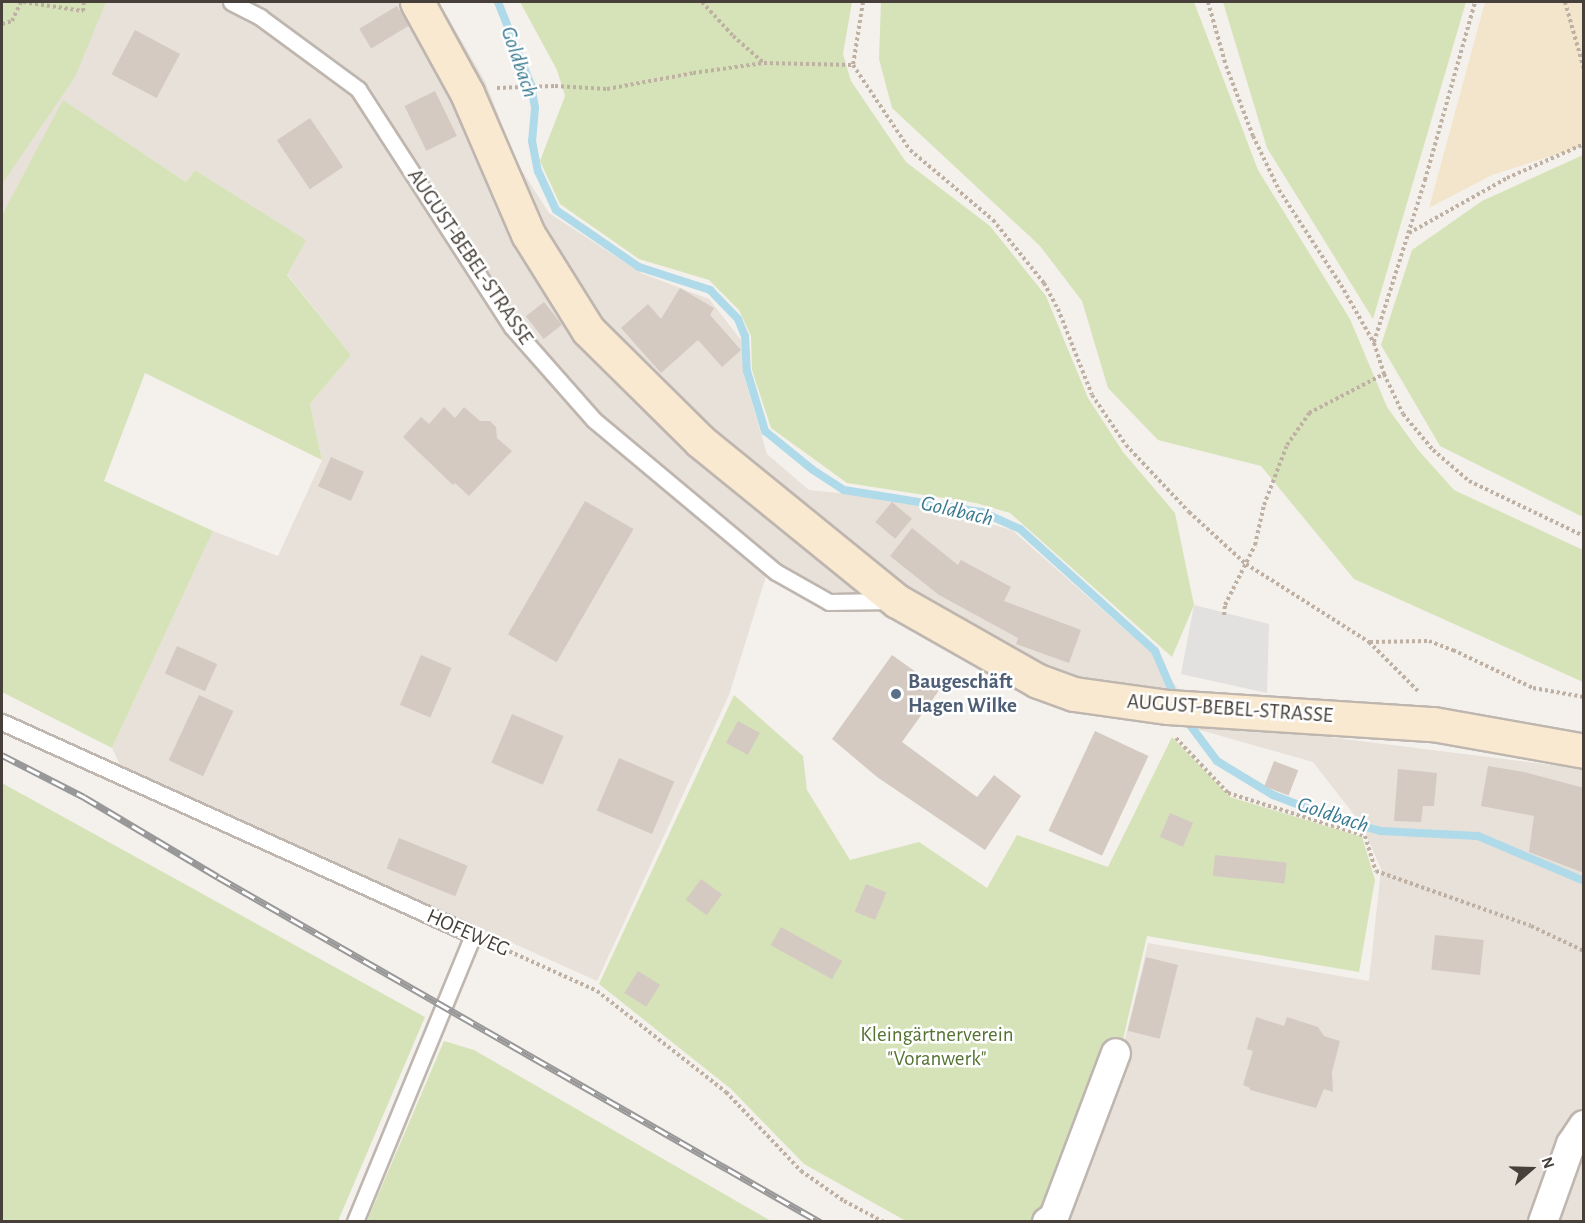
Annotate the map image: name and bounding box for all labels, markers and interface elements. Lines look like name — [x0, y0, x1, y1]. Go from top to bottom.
water label: Goldbach — [495, 23, 543, 101]
street label: AUGUST-BEBEL-STRASSE — [402, 164, 538, 350]
water label: Goldbach — [918, 490, 996, 532]
place label: Baugeschäft Hagen Wilke — [908, 669, 1017, 719]
marker: Baugeschäft Hagen Wilke — [889, 687, 903, 701]
street label: AUGUST-BEBEL-STRASSE — [1126, 689, 1334, 729]
water label: Goldbach — [1294, 791, 1372, 839]
street label: HOFEWEG — [423, 904, 513, 962]
park label: Kleingärtnerverein "Voranwerk" — [860, 1022, 1014, 1072]
north arrow — [1501, 1139, 1561, 1199]
text: N — [1538, 1155, 1557, 1171]

